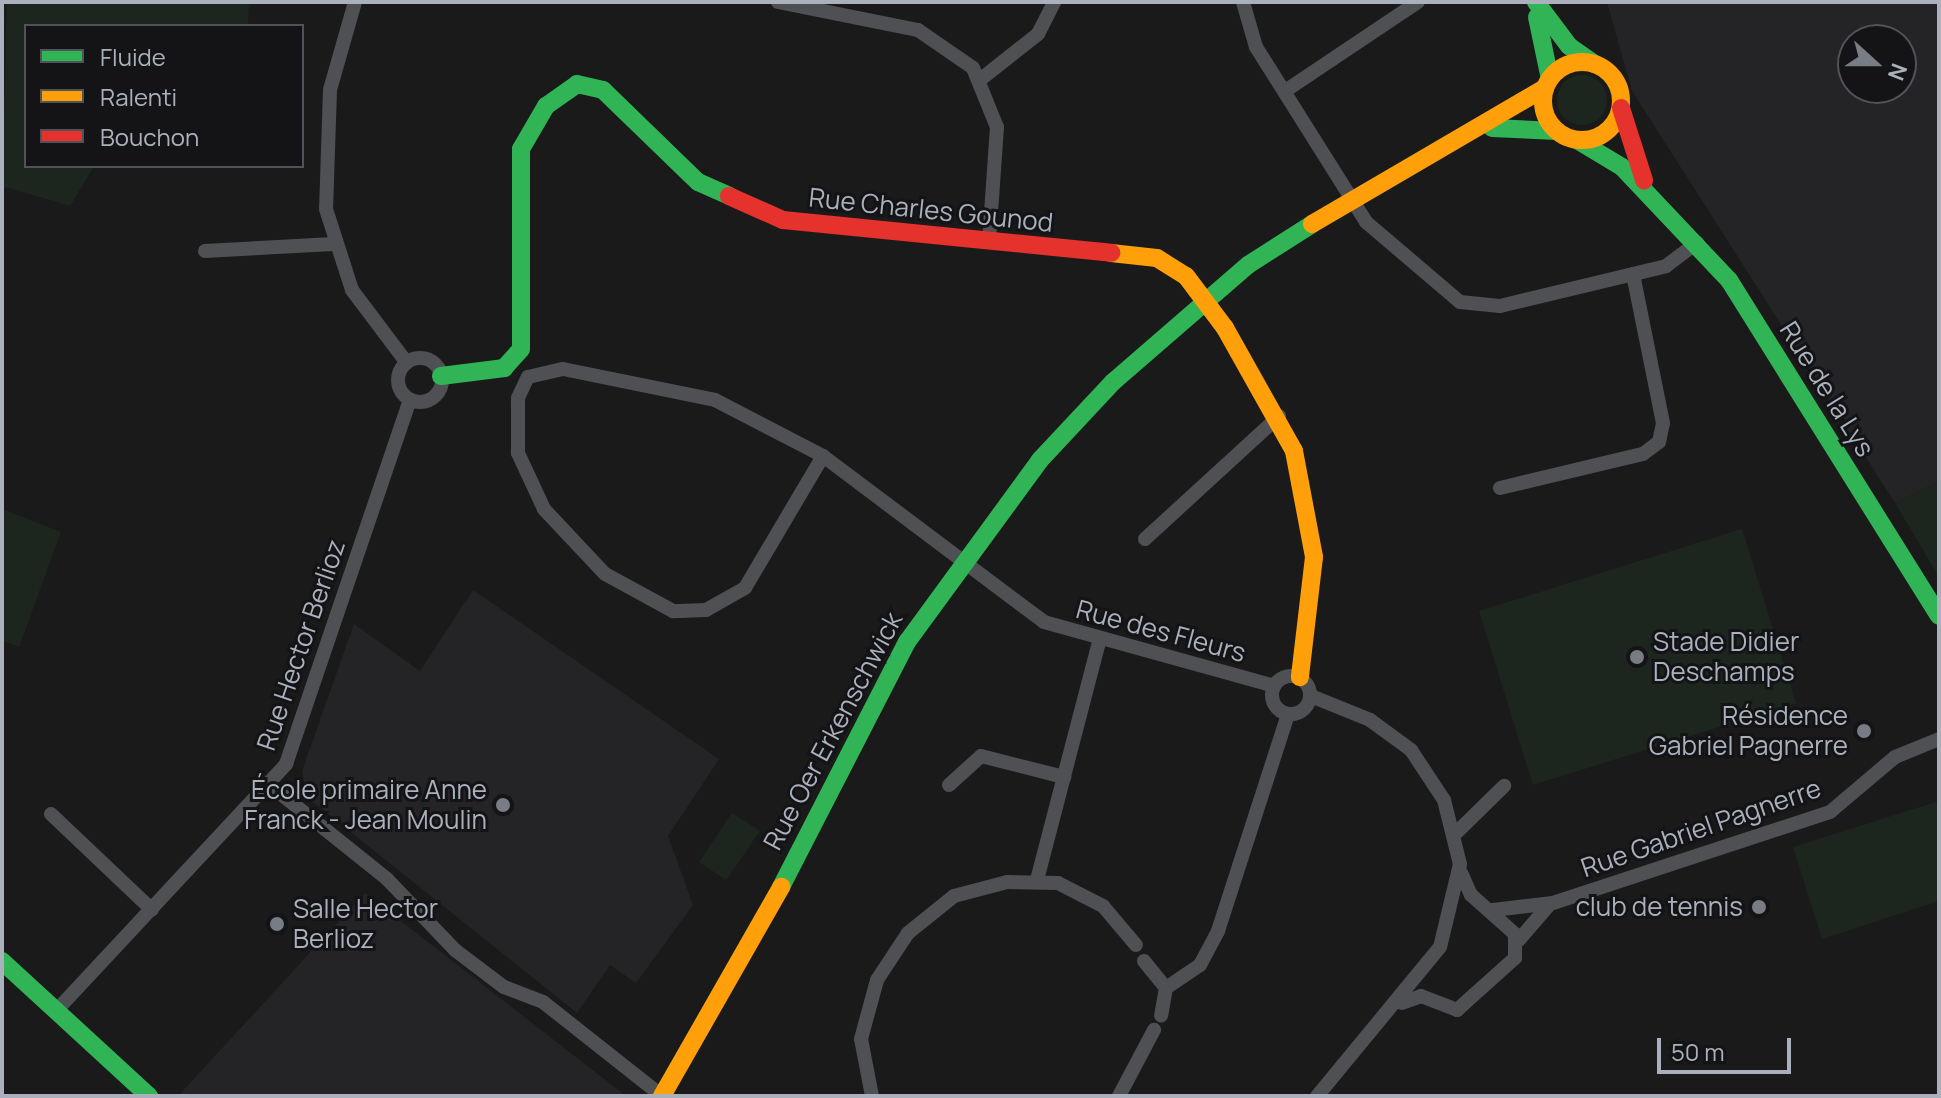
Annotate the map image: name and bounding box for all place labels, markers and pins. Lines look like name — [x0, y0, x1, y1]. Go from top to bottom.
place label: Stade Didier Deschamps — [1653, 626, 1799, 688]
marker: Stade Didier Deschamps — [1628, 648, 1646, 666]
place label: Résidence Gabriel Pagnerre — [1649, 700, 1848, 762]
marker: Résidence Gabriel Pagnerre — [1855, 722, 1873, 740]
place label: École primaire Anne Franck - Jean Moulin — [244, 774, 487, 836]
marker: École primaire Anne Franck - Jean Moulin — [494, 796, 512, 814]
place label: club de tennis — [1576, 891, 1743, 923]
place label: Salle Hector Berlioz — [293, 893, 438, 954]
marker: club de tennis — [1750, 898, 1768, 916]
marker: Salle Hector Berlioz — [268, 915, 286, 933]

